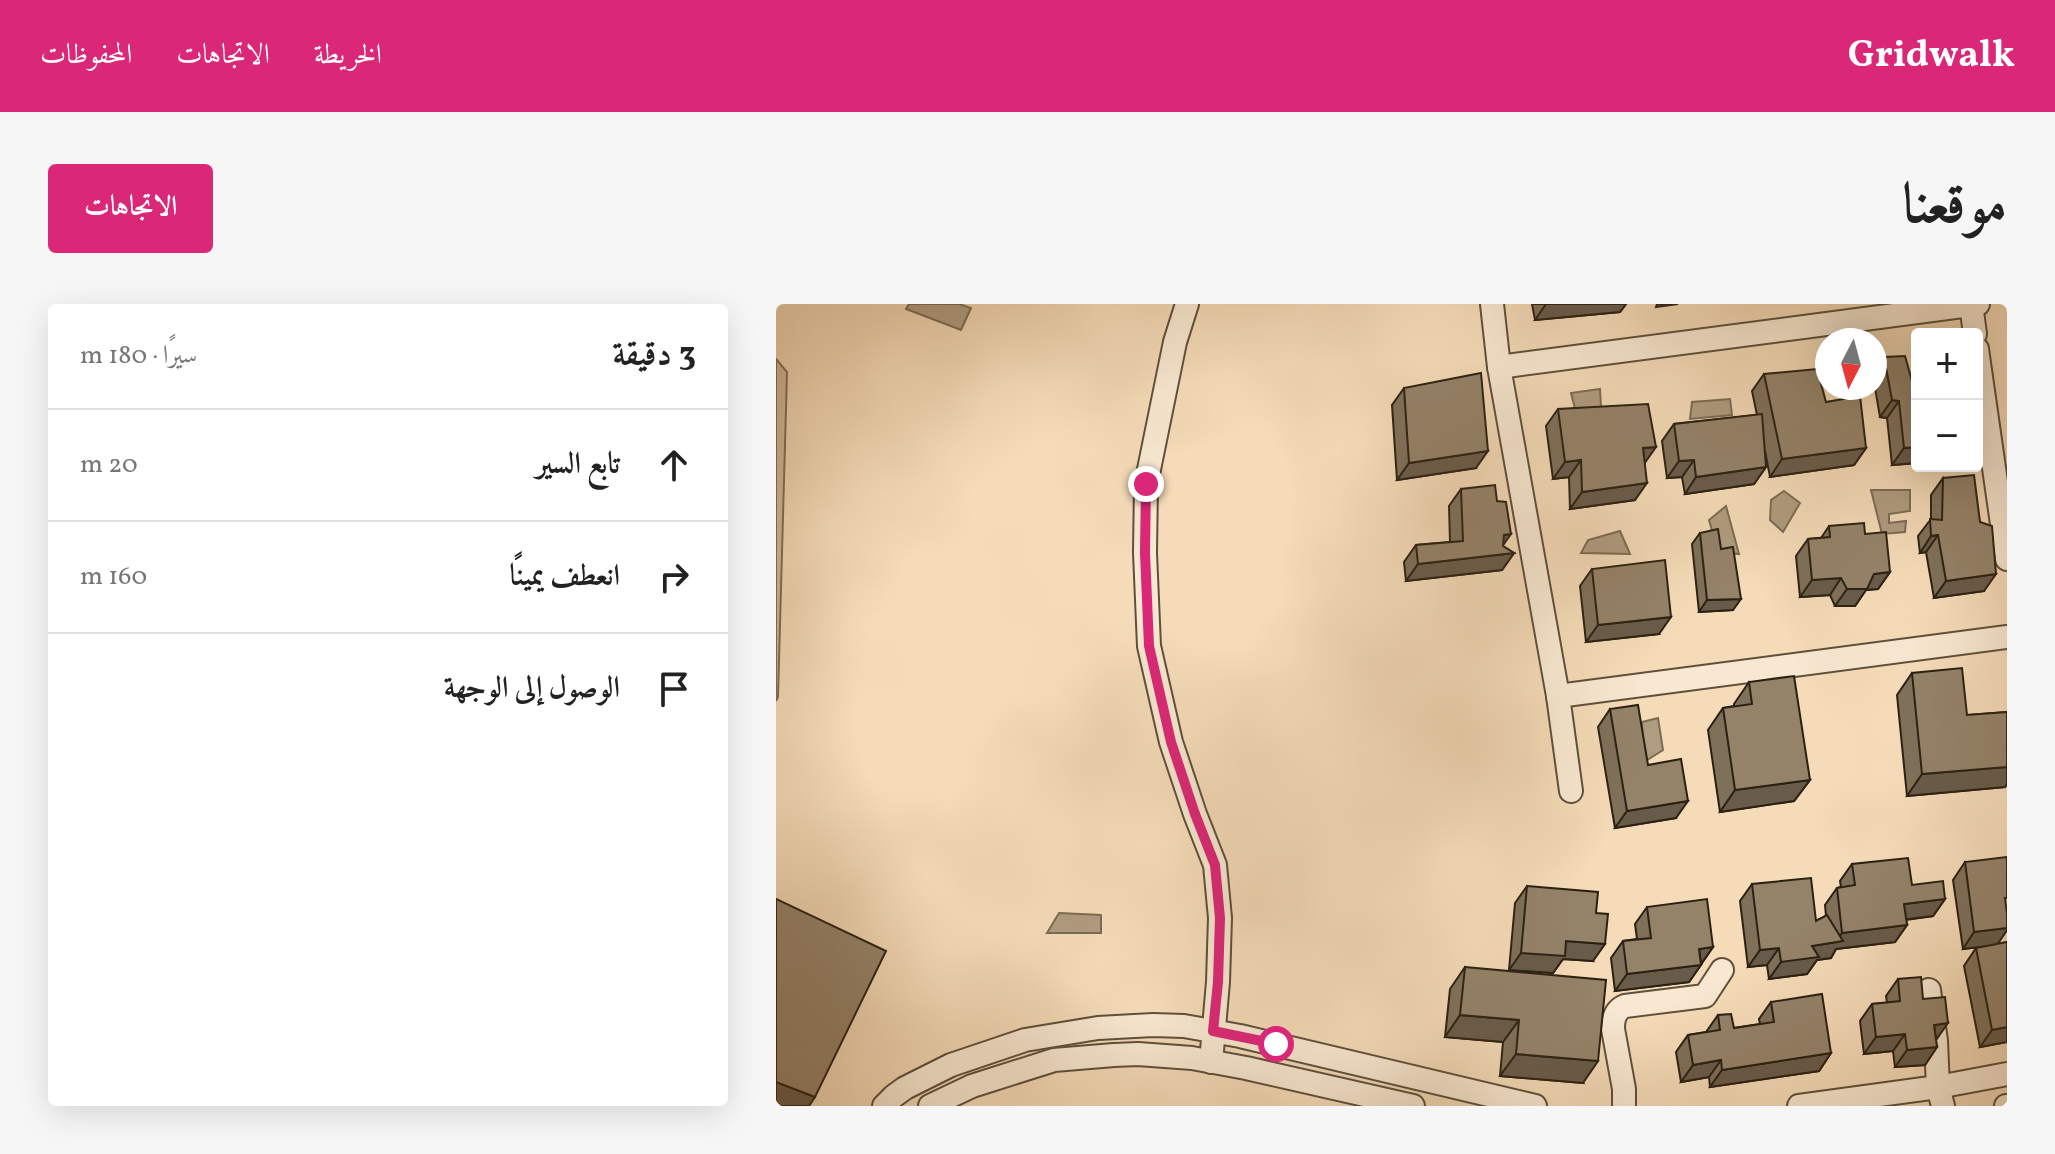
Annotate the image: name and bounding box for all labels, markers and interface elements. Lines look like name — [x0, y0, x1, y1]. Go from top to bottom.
text: Gridwalk — [1848, 30, 2015, 83]
text: المحفوظات — [40, 36, 132, 75]
text: الاتجاهات — [176, 36, 270, 75]
text: الخريطة — [314, 36, 382, 75]
button: الاتجاهات — [48, 164, 213, 253]
text: موقعنا — [1902, 169, 2007, 247]
north arrow — [1815, 328, 1887, 400]
map controls — [1911, 328, 1983, 472]
button: + — [1911, 328, 1983, 400]
text: 3 دقيقة — [612, 332, 696, 379]
text: سيرًا · 180 m — [80, 338, 197, 374]
button: − — [1911, 400, 1983, 472]
icon: ahead — [652, 443, 696, 487]
text: تابع السير — [536, 444, 620, 486]
text: 20 m — [80, 447, 138, 483]
route end — [1128, 466, 1164, 502]
icon: right — [652, 555, 696, 599]
text: انعطف يمينًا — [509, 556, 620, 598]
text: 160 m — [80, 559, 147, 595]
icon: arrive — [652, 667, 696, 711]
text: الوصول إلى الوجهة — [444, 668, 620, 710]
route start — [1258, 1026, 1294, 1062]

